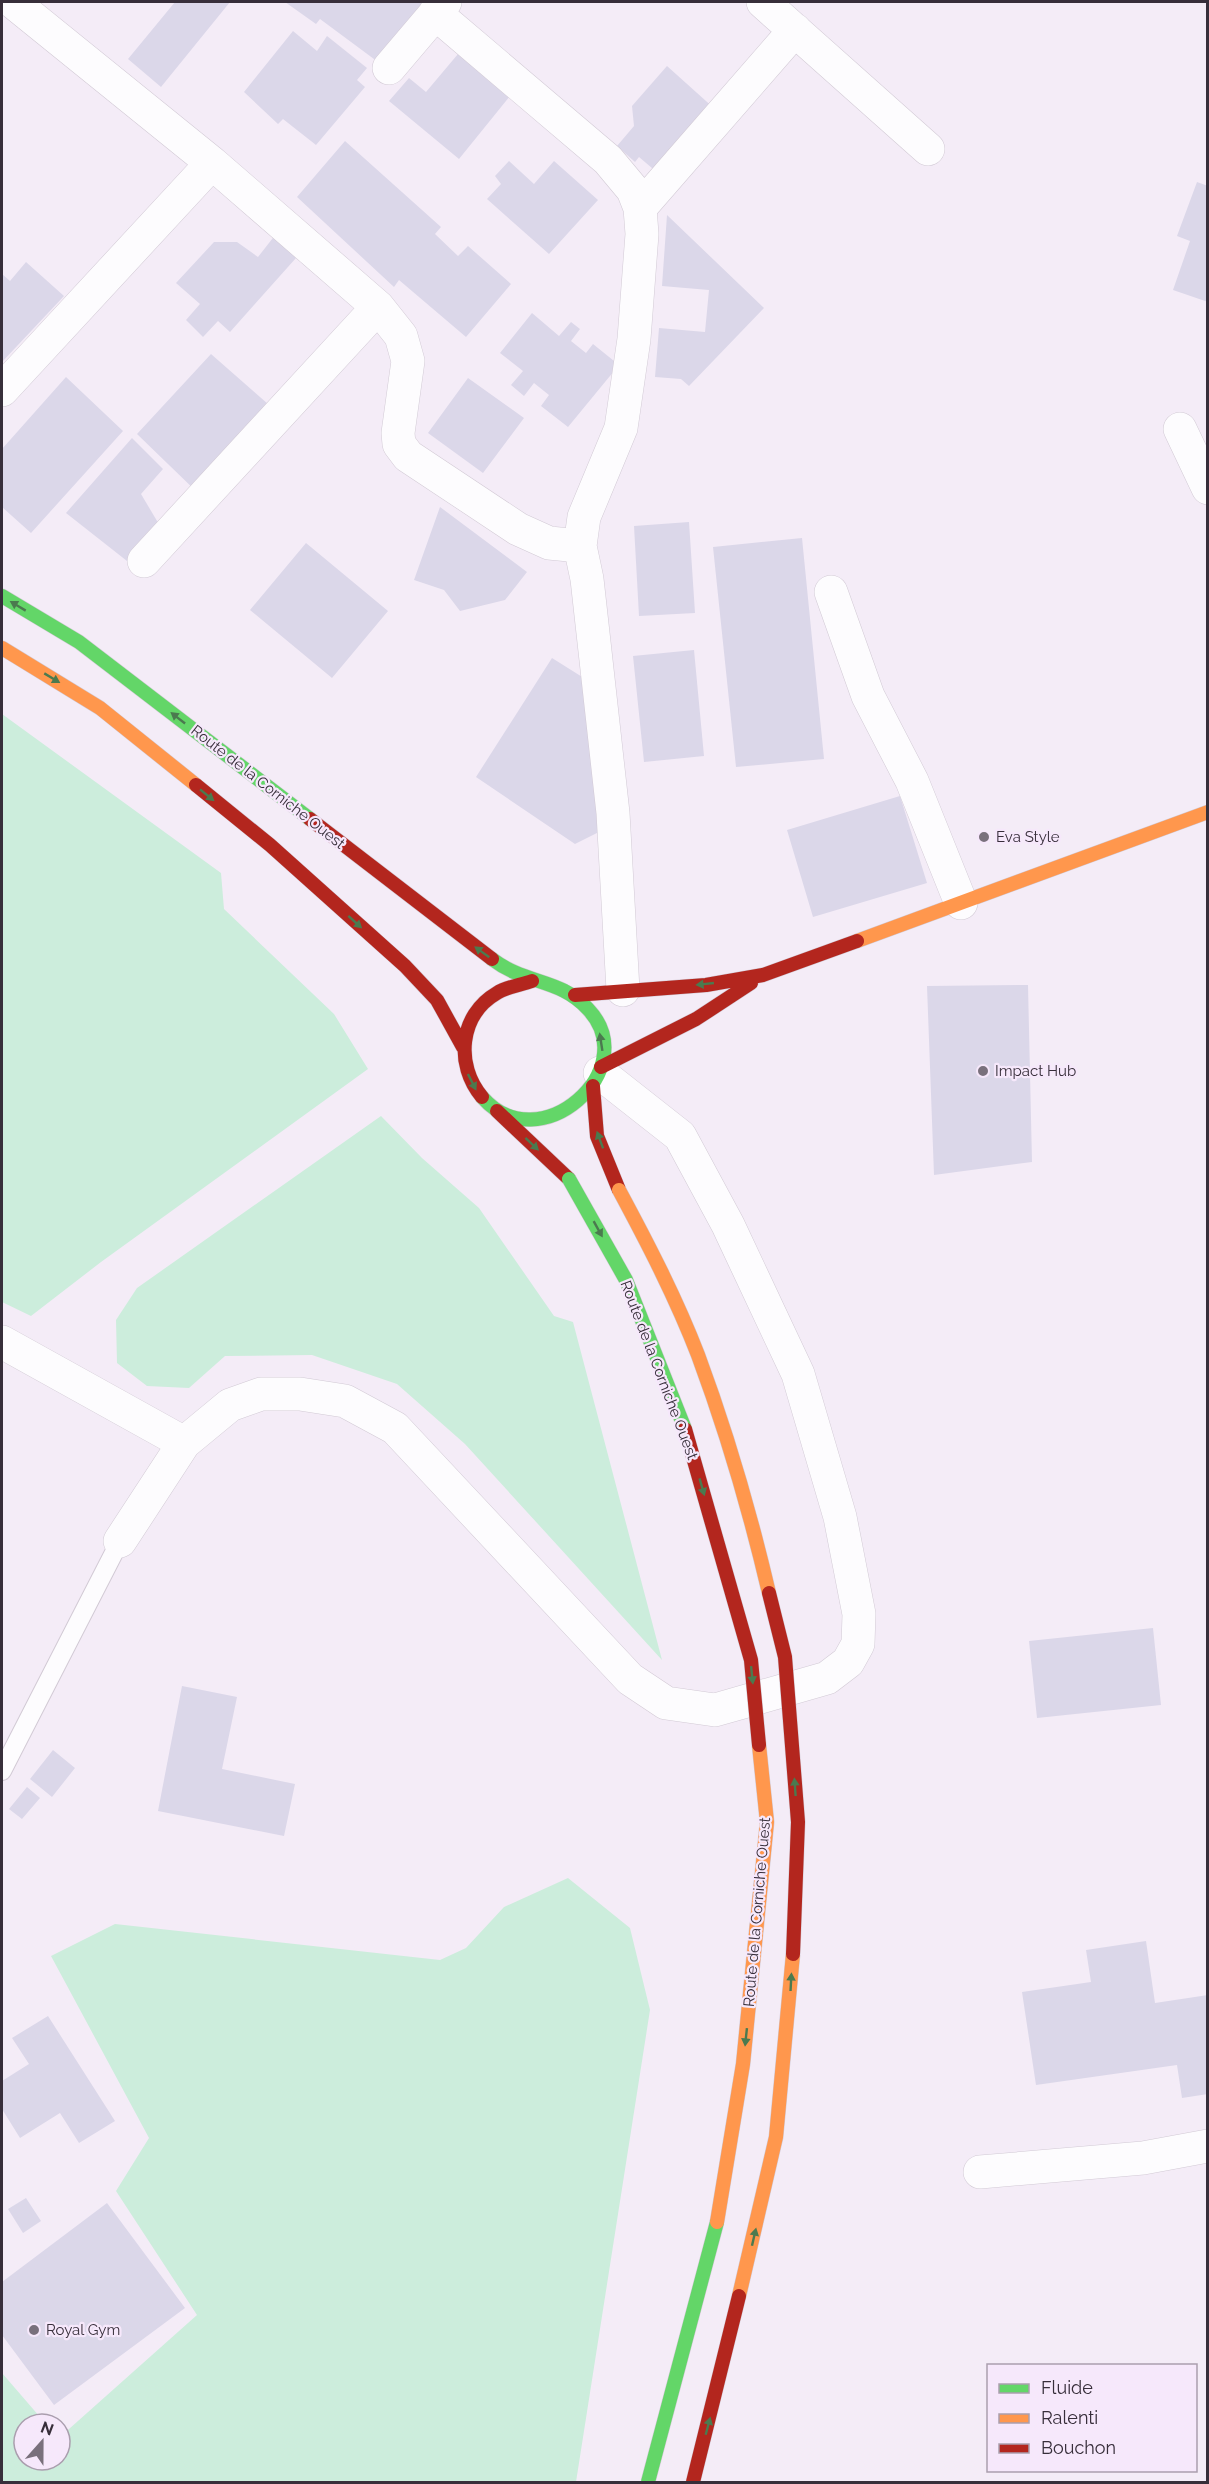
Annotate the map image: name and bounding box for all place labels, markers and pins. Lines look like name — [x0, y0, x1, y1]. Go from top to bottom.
place label: Eva Style — [996, 828, 1060, 846]
marker: Eva Style — [977, 830, 991, 844]
place label: Impact Hub — [995, 1062, 1076, 1080]
marker: Impact Hub — [976, 1064, 990, 1078]
place label: Royal Gym — [46, 2321, 120, 2339]
marker: Royal Gym — [27, 2323, 41, 2337]

